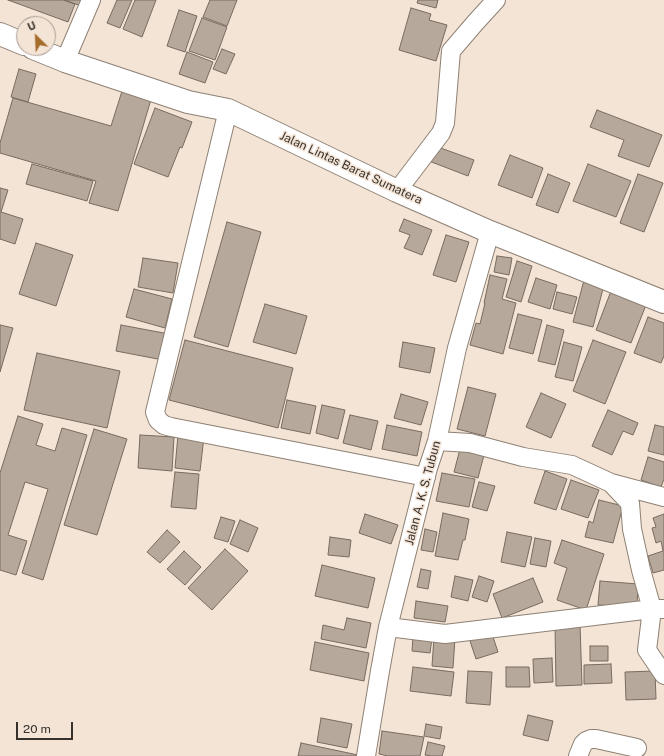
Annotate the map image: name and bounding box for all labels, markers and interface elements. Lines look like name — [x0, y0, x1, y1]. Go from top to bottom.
north arrow — [16, 16, 56, 56]
text: U — [25, 19, 38, 33]
street label: Jalan Lintas Barat Sumatera — [277, 129, 425, 207]
street label: Jalan A. K. S. Tubun — [402, 439, 444, 547]
scale bar — [18, 714, 75, 740]
text: 20 m — [23, 722, 51, 736]

